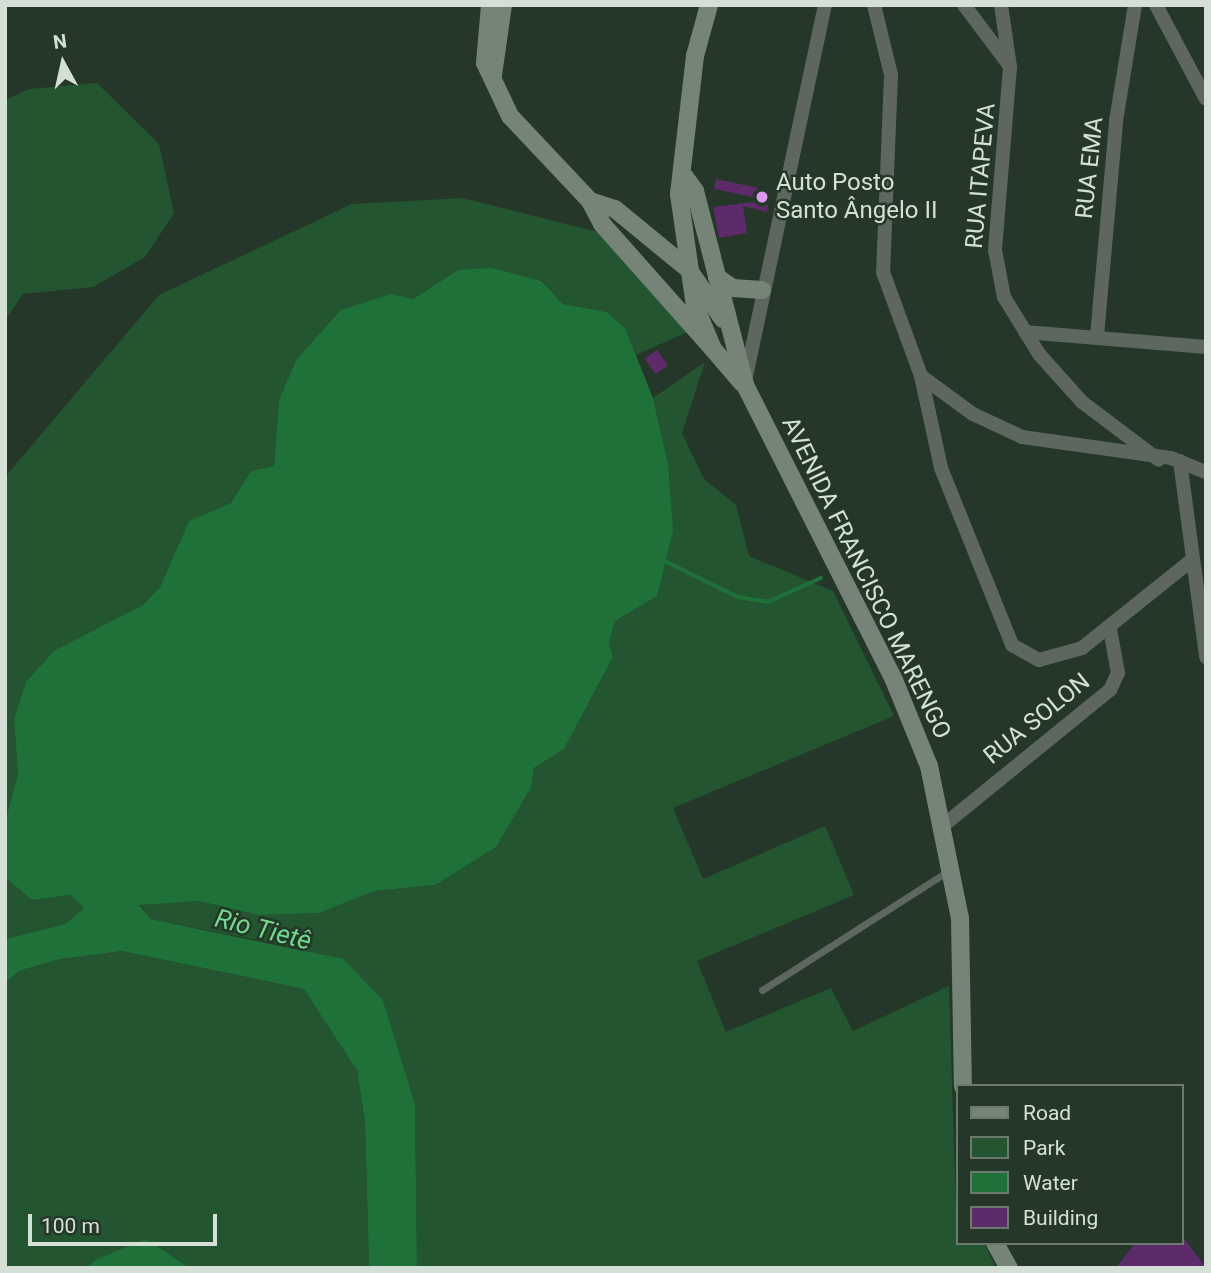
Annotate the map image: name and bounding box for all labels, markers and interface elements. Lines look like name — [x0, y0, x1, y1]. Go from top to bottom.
north arrow — [28, 28, 98, 98]
text: N — [52, 29, 68, 54]
street label: RUA ITAPEVA — [960, 102, 1002, 250]
street label: RUA EMA — [1070, 116, 1110, 220]
place label: Auto Posto Santo Ângelo II — [776, 169, 937, 225]
marker: Auto Posto Santo Ângelo II — [754, 189, 770, 205]
street label: AVENIDA FRANCISCO MARENGO — [775, 412, 957, 744]
street label: RUA SOLON — [978, 667, 1096, 771]
water label: Rio Tietê — [211, 903, 315, 957]
legend — [956, 1084, 1183, 1245]
text: Road — [1023, 1101, 1071, 1125]
text: Park — [1023, 1136, 1065, 1160]
text: Water — [1023, 1171, 1078, 1195]
scale bar — [32, 1200, 220, 1244]
text: Building — [1023, 1206, 1098, 1230]
text: 100 m — [41, 1214, 100, 1238]

